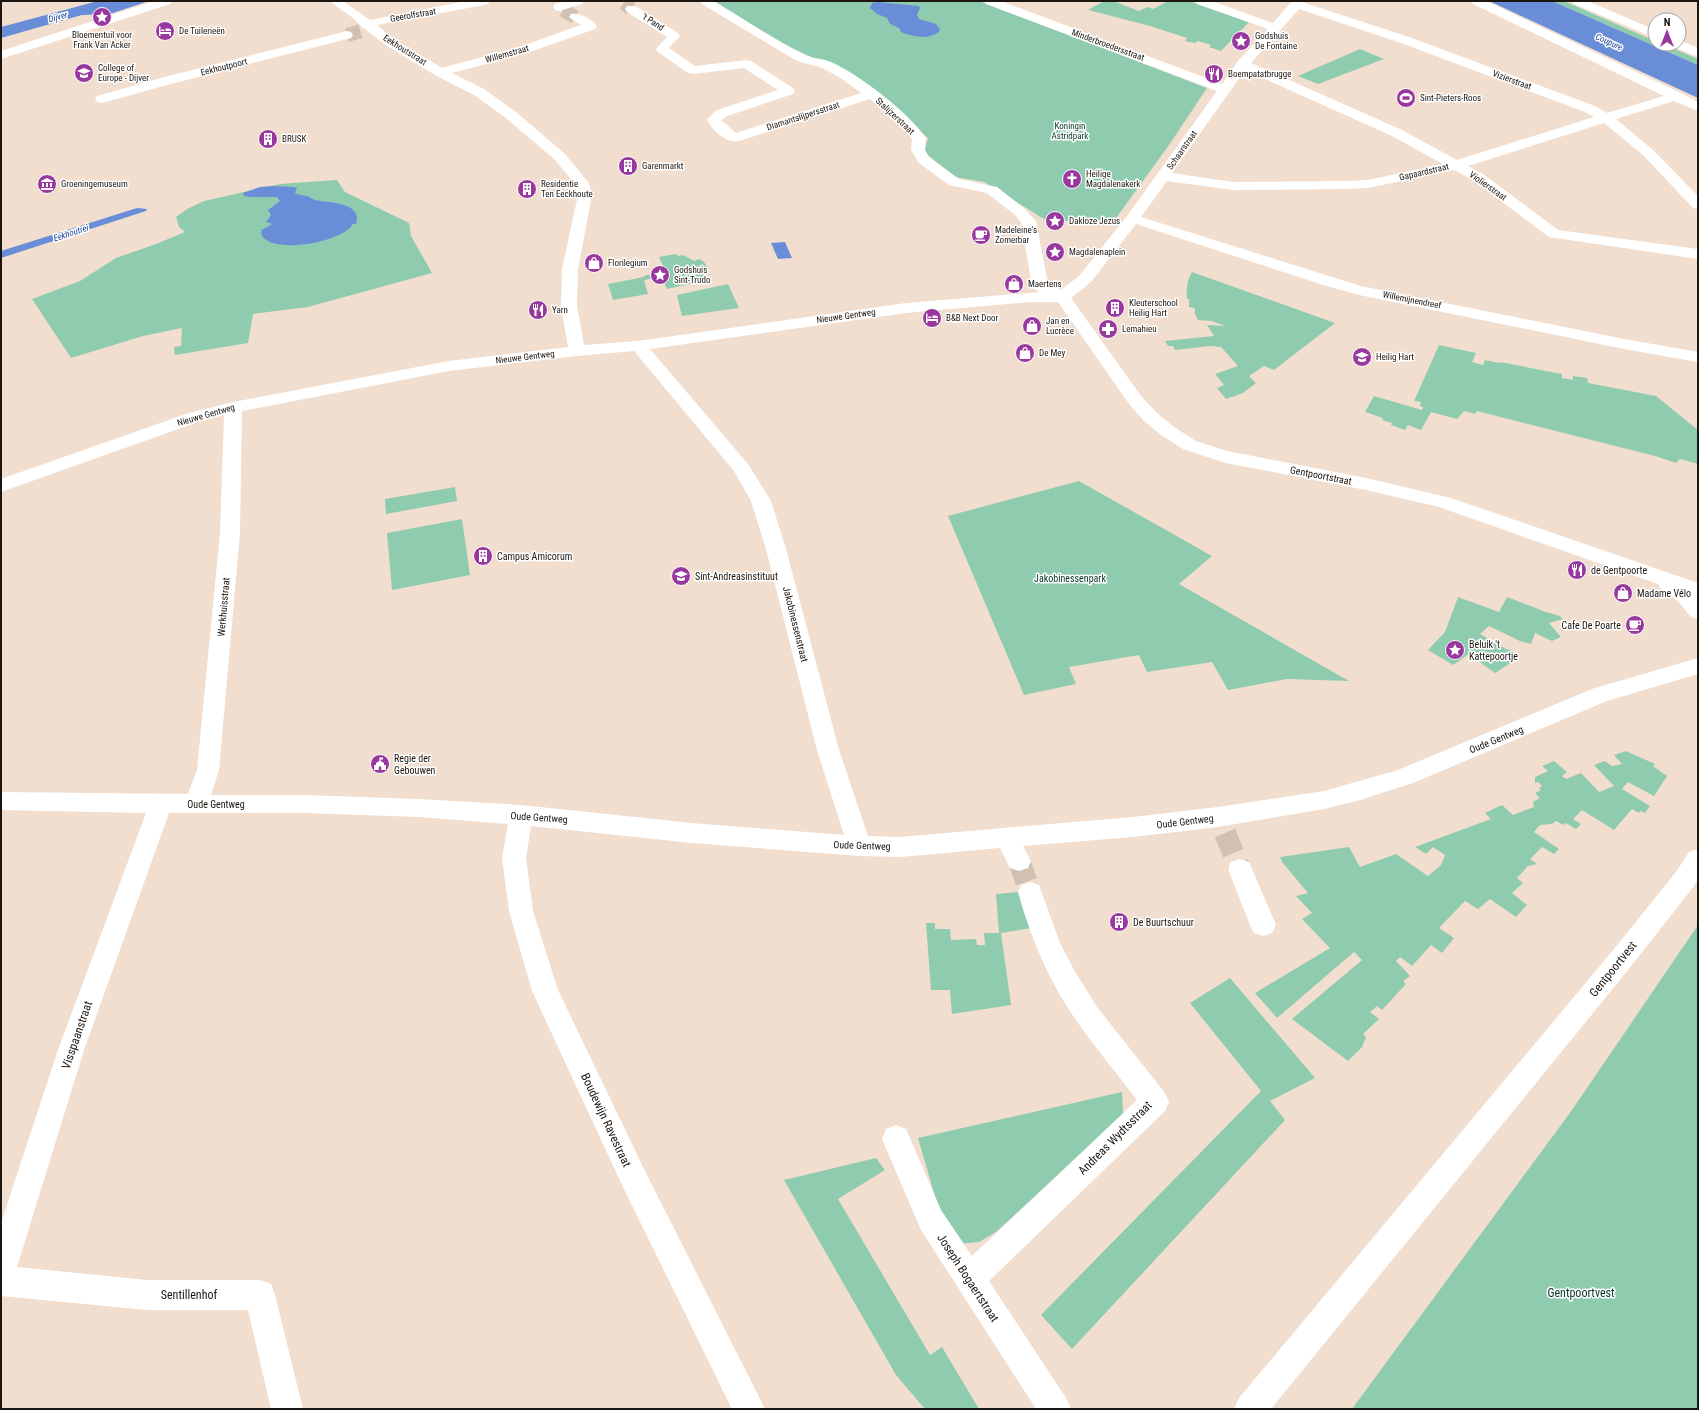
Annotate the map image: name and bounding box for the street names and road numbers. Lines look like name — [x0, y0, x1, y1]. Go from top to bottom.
street label: Geerolfstraat — [389, 6, 437, 24]
street label: 't Pand — [640, 11, 666, 33]
street label: Minderbroedersstraat — [1070, 27, 1146, 63]
street label: Eekhoutstraat — [382, 33, 429, 67]
street label: Willemstraat — [484, 43, 530, 65]
street label: Eekhoutpoort — [200, 56, 249, 78]
street label: Vizierstraat — [1491, 68, 1533, 92]
street label: Stalijzerstraat — [874, 96, 917, 137]
street label: Diamantslijpersstraat — [765, 99, 841, 132]
street label: Schaarstraat — [1165, 128, 1199, 171]
street label: Gapaardstraat — [1398, 161, 1450, 183]
street label: Violierstraat — [1467, 169, 1509, 203]
street label: Willemijnendreef — [1382, 289, 1442, 311]
street label: Nieuwe Gentweg — [816, 307, 876, 325]
street label: Nieuwe Gentweg — [495, 348, 555, 366]
street label: Nieuwe Gentweg — [176, 402, 236, 428]
street label: Gentpoortstraat — [1289, 464, 1353, 487]
street label: Werkhuisstraat — [215, 577, 232, 637]
street label: Jakobinessenstraat — [781, 585, 810, 663]
street label: Oude Gentweg — [1468, 724, 1525, 755]
street label: Oude Gentweg — [187, 799, 245, 810]
street label: Oude Gentweg — [510, 810, 568, 825]
street label: Oude Gentweg — [1156, 813, 1214, 830]
street label: Oude Gentweg — [833, 839, 891, 852]
street label: Gentpoortvest — [1586, 938, 1640, 1000]
street label: Visspaanstraat — [59, 999, 95, 1071]
street label: Boudewijn Ravestraat — [578, 1071, 634, 1170]
street label: Andreas Wydtsstraat — [1075, 1098, 1155, 1178]
street label: Joseph Bogaertstraat — [934, 1231, 1002, 1325]
street label: Sentillenhof — [161, 1288, 217, 1302]

